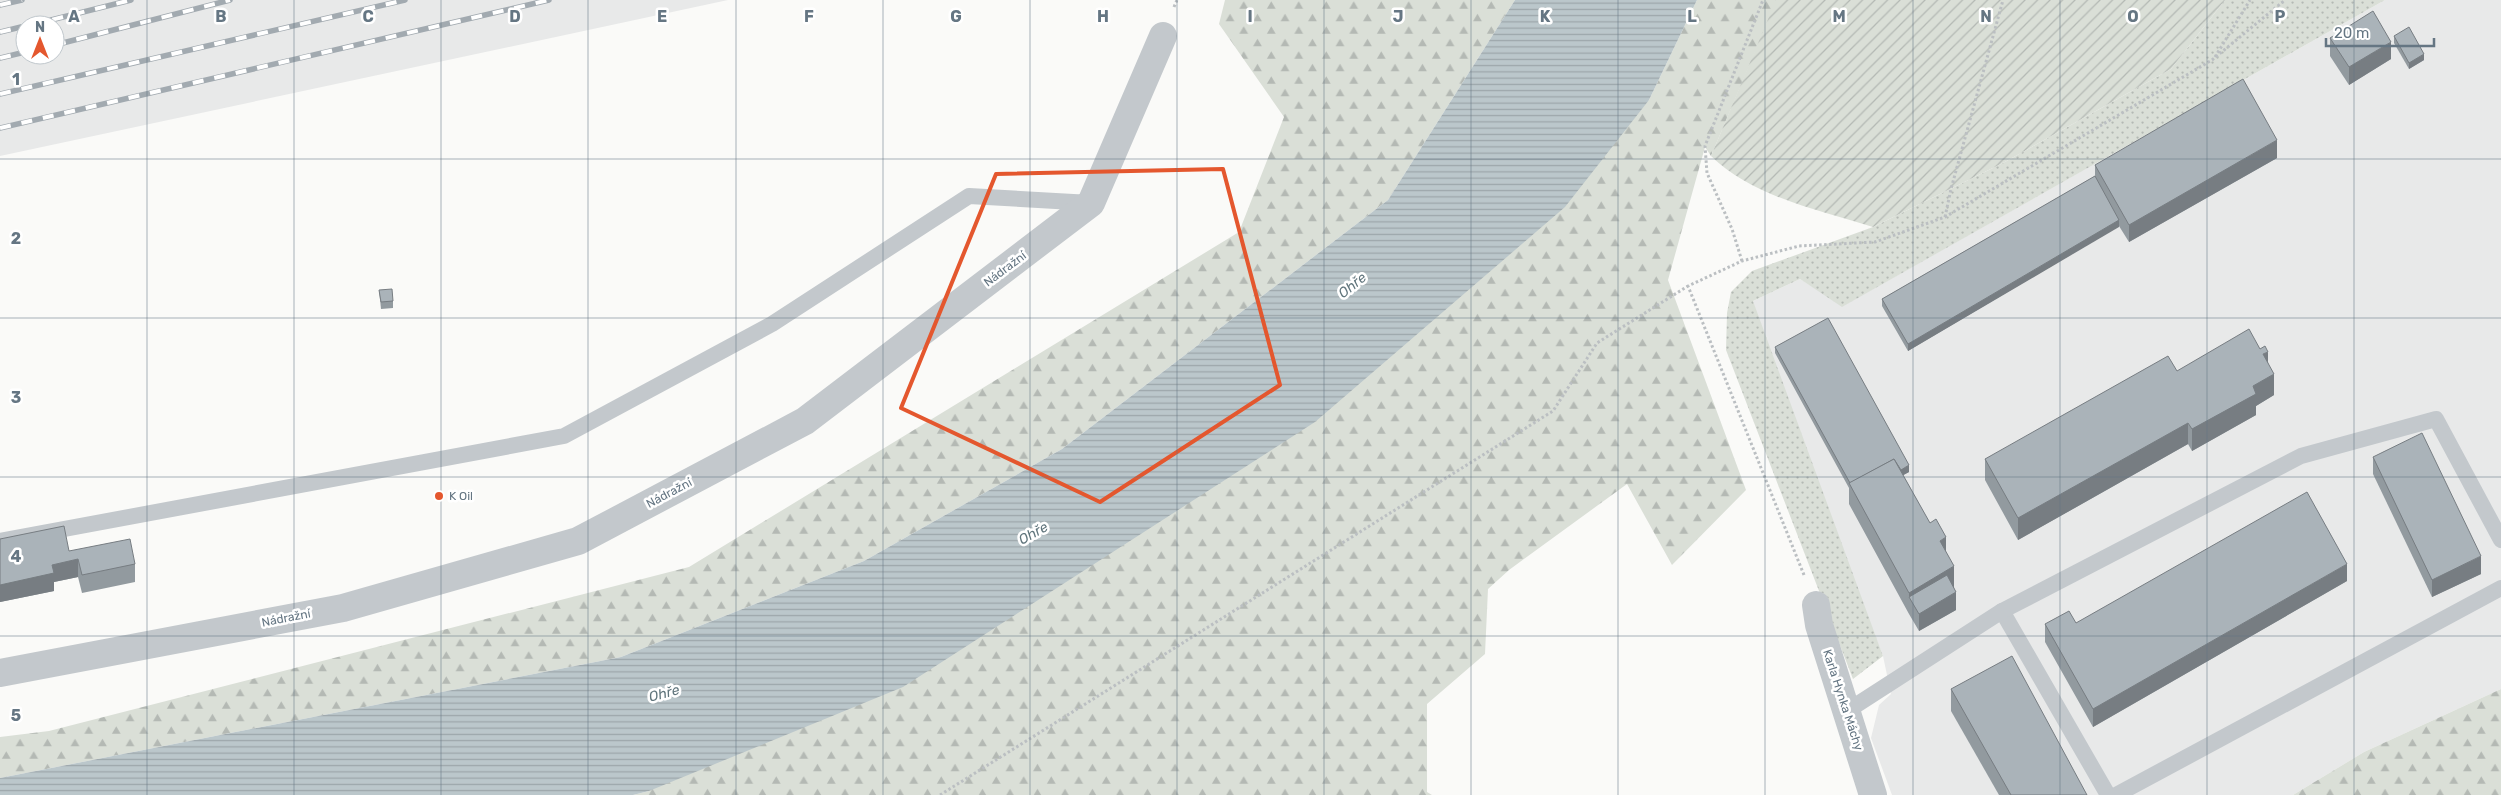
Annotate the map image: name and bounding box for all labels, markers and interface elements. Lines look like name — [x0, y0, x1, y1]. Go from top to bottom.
text: A — [68, 7, 80, 26]
text: B — [215, 7, 227, 26]
text: C — [362, 7, 374, 26]
text: D — [509, 7, 521, 26]
text: E — [657, 7, 667, 26]
text: F — [804, 7, 814, 26]
text: G — [950, 7, 962, 26]
text: H — [1097, 7, 1109, 26]
text: I — [1247, 7, 1253, 26]
text: J — [1393, 7, 1403, 26]
text: K — [1540, 7, 1551, 26]
text: L — [1687, 7, 1697, 26]
text: M — [1832, 7, 1846, 26]
text: N — [1980, 7, 1992, 26]
text: O — [2127, 7, 2139, 26]
text: P — [2275, 7, 2286, 26]
north arrow — [15, 15, 65, 65]
scale bar — [2326, 15, 2434, 47]
text: N — [35, 19, 45, 36]
text: 20 m — [2334, 24, 2369, 42]
text: 1 — [12, 70, 20, 89]
text: 2 — [11, 229, 21, 248]
street label: Nádražní — [981, 248, 1030, 289]
water label: Ohře — [1335, 269, 1370, 302]
text: 3 — [11, 388, 21, 407]
street label: Nádražní — [644, 475, 695, 511]
place label: K Oil — [449, 489, 473, 503]
marker: K Oil — [433, 490, 445, 502]
water label: Ohře — [1016, 518, 1051, 549]
text: 4 — [11, 547, 22, 566]
street label: Nádražní — [260, 606, 313, 630]
street label: Karla Hynka Máchy — [1820, 648, 1866, 753]
water label: Ohře — [647, 681, 682, 706]
text: 5 — [11, 706, 21, 725]

